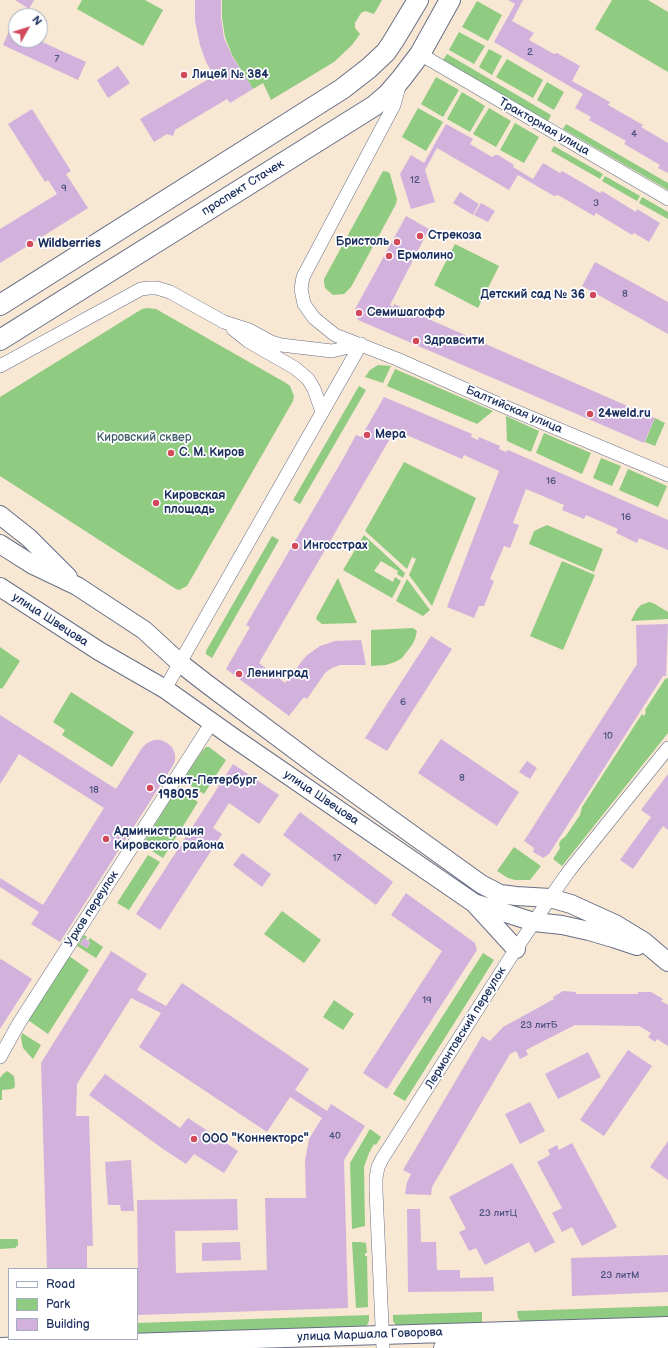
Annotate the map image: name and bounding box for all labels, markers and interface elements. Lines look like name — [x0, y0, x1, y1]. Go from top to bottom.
north arrow — [8, 8, 48, 48]
text: N — [29, 13, 45, 28]
house number: 2 — [527, 46, 533, 58]
house number: 7 — [55, 53, 59, 65]
place label: Лицей № 384 — [192, 68, 269, 82]
marker: Лицей № 384 — [179, 70, 189, 80]
street label: Тракторная улица — [496, 95, 592, 159]
house number: 4 — [631, 128, 637, 140]
street label: проспект Стачек — [199, 157, 287, 219]
house number: 12 — [410, 174, 420, 186]
house number: 9 — [61, 182, 67, 194]
house number: 3 — [593, 197, 599, 209]
place label: Стрекоза — [428, 229, 481, 243]
marker: Стрекоза — [415, 231, 425, 241]
place label: Бристоль — [336, 235, 389, 249]
place label: Wildberries — [38, 237, 101, 251]
marker: Бристоль — [392, 237, 402, 247]
marker: Wildberries — [25, 239, 35, 249]
place label: Ермолино — [397, 249, 453, 263]
marker: Ермолино — [384, 251, 394, 261]
place label: Детский сад № 36 — [481, 288, 585, 302]
house number: 8 — [622, 288, 628, 300]
marker: Детский сад № 36 — [588, 290, 598, 300]
place label: Семишагофф — [367, 306, 445, 320]
marker: Семишагофф — [354, 308, 364, 318]
place label: Здравсити — [424, 334, 484, 348]
marker: Здравсити — [411, 336, 421, 346]
street label: Балтийская улица — [463, 383, 565, 437]
place label: 24weld.ru — [598, 407, 651, 421]
marker: 24weld.ru — [585, 409, 595, 419]
place label: Мера — [375, 428, 406, 442]
marker: Мера — [362, 430, 372, 440]
park label: Кировский сквер — [97, 431, 191, 445]
place label: С. М. Киров — [179, 446, 244, 460]
marker: С. М. Киров — [166, 448, 176, 458]
house number: 16 — [546, 475, 556, 487]
place label: Кировская площадь — [164, 489, 225, 517]
marker: Кировская площадь — [151, 498, 161, 508]
house number: 16 — [621, 511, 631, 523]
place label: Ингосстрах — [303, 539, 367, 553]
marker: Ингосстрах — [290, 541, 300, 551]
street label: улица Швецова — [9, 590, 91, 650]
place label: Ленинград — [247, 667, 308, 681]
marker: Ленинград — [234, 669, 244, 679]
house number: 6 — [400, 696, 406, 708]
house number: 10 — [603, 730, 613, 742]
street label: улица Швецова — [281, 768, 361, 828]
house number: 8 — [459, 772, 465, 784]
place label: Санкт-Петербург 198095 — [158, 774, 257, 802]
marker: Санкт-Петербург 198095 — [145, 783, 155, 793]
house number: 18 — [89, 784, 99, 796]
place label: Администрация Кировского района — [114, 825, 224, 853]
marker: Администрация Кировского района — [101, 834, 111, 844]
house number: 17 — [333, 852, 341, 864]
street label: Урхов переулок — [62, 868, 122, 950]
street label: Лермонтовский переулок — [423, 964, 509, 1092]
house number: 19 — [422, 994, 432, 1006]
house number: 23 литБ — [520, 1019, 558, 1031]
house number: 40 — [329, 1130, 341, 1142]
place label: ООО "Коннекторс" — [202, 1132, 309, 1146]
marker: ООО "Коннекторс" — [189, 1134, 199, 1144]
house number: 23 литЦ — [479, 1207, 517, 1219]
legend — [8, 1268, 138, 1340]
house number: 23 литМ — [601, 1269, 639, 1281]
text: Road — [46, 1277, 75, 1292]
text: Park — [46, 1297, 70, 1312]
text: Building — [46, 1317, 90, 1332]
street label: улица Маршала Говорова — [297, 1325, 443, 1345]

